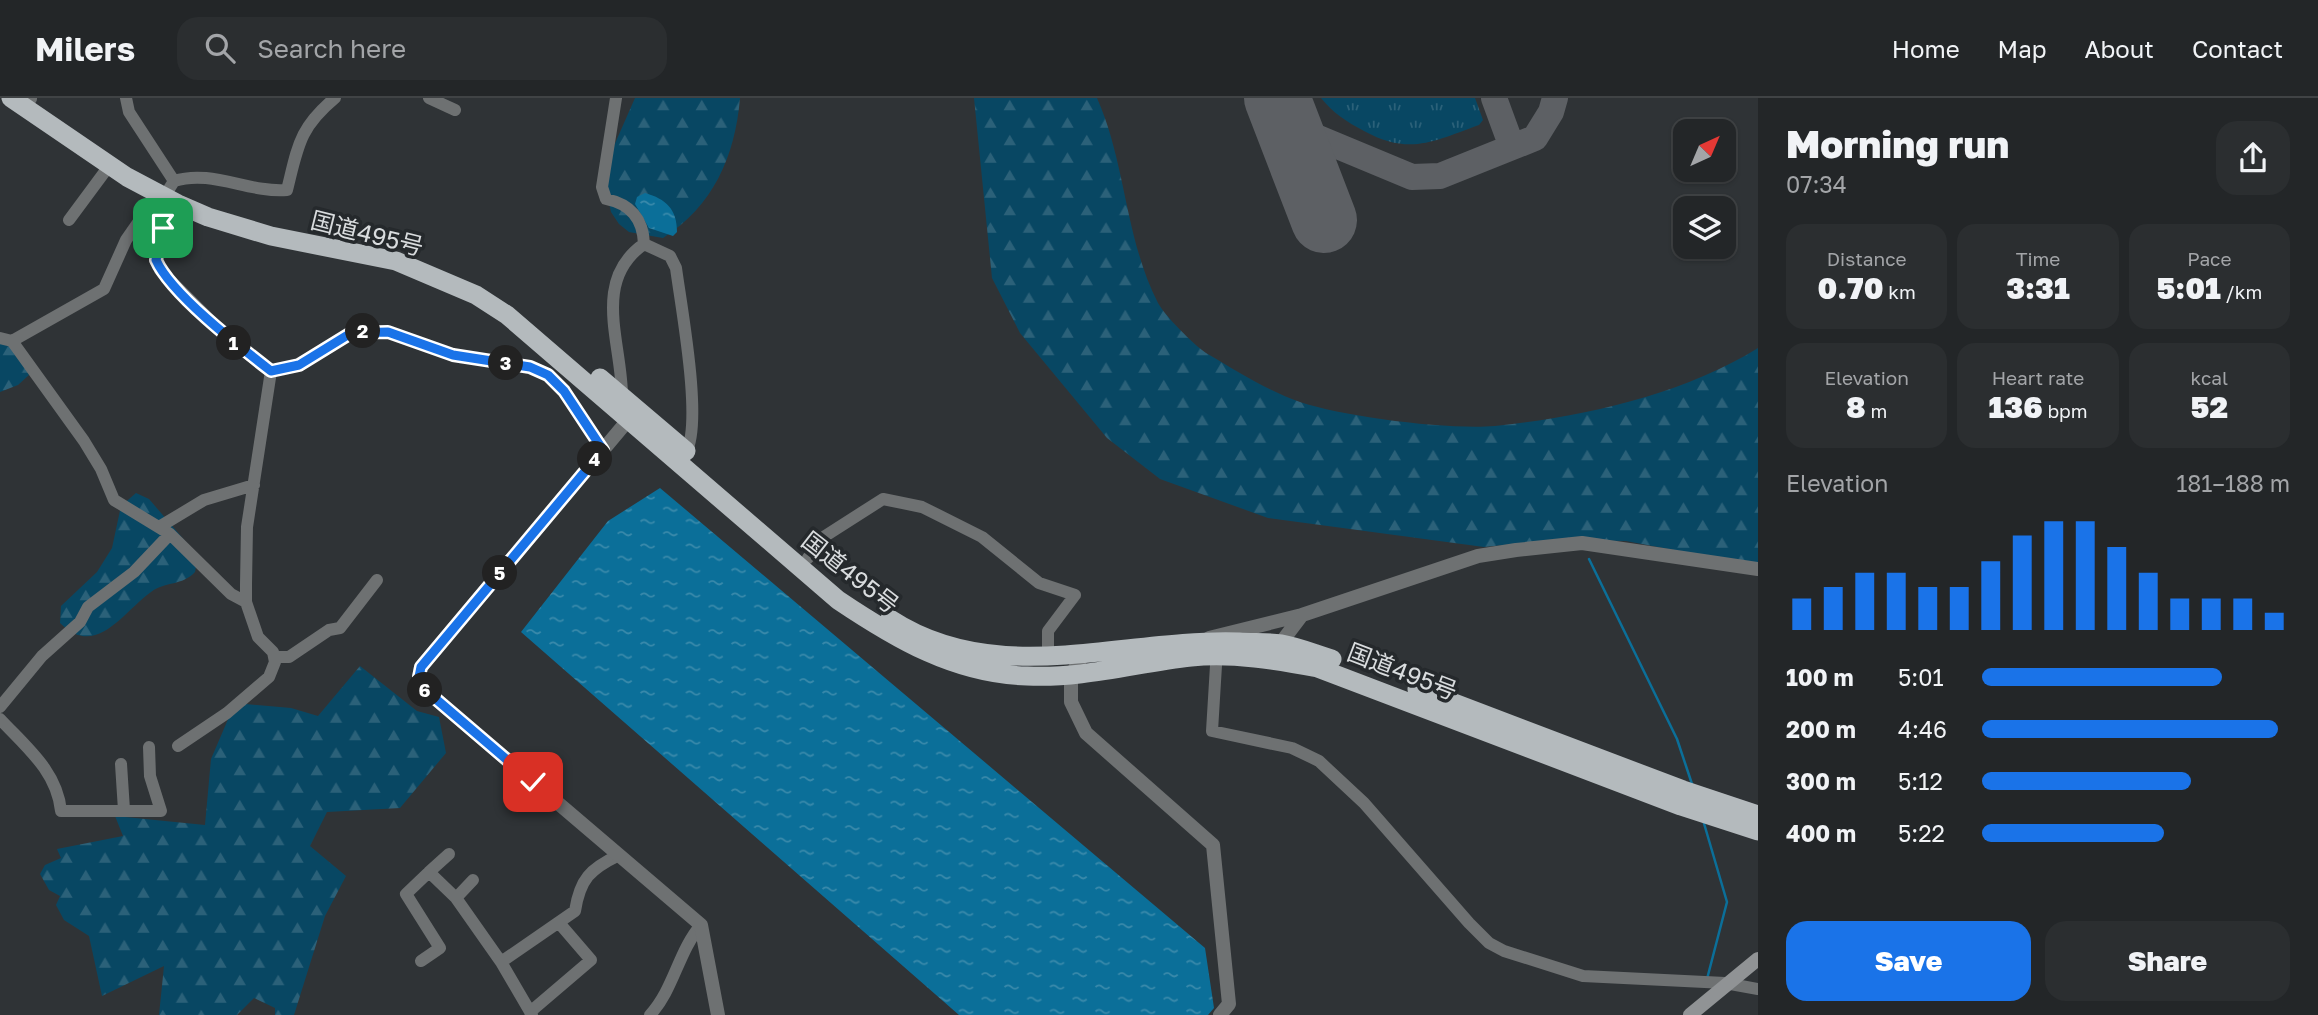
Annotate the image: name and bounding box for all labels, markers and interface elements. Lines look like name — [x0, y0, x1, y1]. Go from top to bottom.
search box — [177, 17, 667, 80]
text: Milers — [35, 29, 135, 68]
icon: search — [201, 29, 239, 67]
text: Search here — [257, 33, 406, 64]
text: Home — [1892, 34, 1960, 63]
text: Map — [1998, 34, 2047, 63]
text: About — [2085, 34, 2154, 63]
text: Contact — [2192, 34, 2283, 63]
north arrow — [1673, 119, 1736, 182]
map controls — [1673, 119, 1736, 259]
text: Morning run — [1786, 121, 2009, 166]
button: share — [2216, 121, 2290, 195]
text: 07:34 — [1786, 170, 1847, 198]
button: layers — [1673, 196, 1736, 259]
pin — [133, 198, 193, 258]
street label: 国道495号 — [308, 205, 427, 261]
icon: arrive — [144, 209, 182, 247]
text: Distance — [1827, 247, 1907, 270]
text: Time — [2016, 247, 2060, 270]
text: Pace — [2187, 247, 2232, 270]
text: 0.70 — [1818, 270, 1883, 306]
text: 3:31 — [2006, 270, 2070, 306]
text: 5:01 — [2156, 270, 2221, 306]
text: km — [1883, 280, 1916, 303]
text: /km — [2221, 280, 2262, 303]
pin: 2 — [346, 314, 380, 348]
text: 2 — [357, 319, 368, 342]
pin: 1 — [216, 326, 252, 360]
text: 1 — [229, 331, 238, 354]
pin: 3 — [489, 345, 524, 380]
text: 3 — [500, 351, 511, 374]
text: Elevation — [1824, 366, 1909, 389]
text: Heart rate — [1992, 366, 2084, 389]
text: kcal — [2191, 366, 2228, 389]
text: 8 — [1846, 389, 1866, 425]
text: 136 — [1988, 389, 2043, 425]
text: 52 — [2191, 389, 2228, 425]
text: m — [1866, 399, 1887, 422]
text: bpm — [2043, 399, 2088, 422]
pin: 4 — [578, 442, 612, 476]
text: 4 — [589, 447, 600, 470]
text: Elevation — [1786, 469, 1888, 497]
text: 181–188 m — [2176, 469, 2290, 497]
street label: 国道495号 — [797, 525, 905, 619]
pin: 5 — [482, 556, 518, 590]
text: 5 — [494, 561, 505, 584]
street label: 国道495号 — [1344, 636, 1461, 705]
text: 100 m — [1786, 663, 1854, 691]
text: 5:01 — [1898, 663, 1944, 691]
pin: 6 — [408, 672, 442, 708]
text: 6 — [418, 678, 431, 701]
text: 200 m — [1786, 715, 1856, 743]
text: 4:46 — [1898, 715, 1947, 743]
pin — [503, 752, 563, 812]
icon: check — [514, 763, 552, 801]
text: 300 m — [1786, 767, 1856, 795]
text: 5:12 — [1898, 767, 1943, 795]
text: 400 m — [1786, 819, 1856, 847]
text: 5:22 — [1898, 819, 1945, 847]
button: Save — [1786, 921, 2031, 1001]
button: Share — [2045, 921, 2290, 1001]

